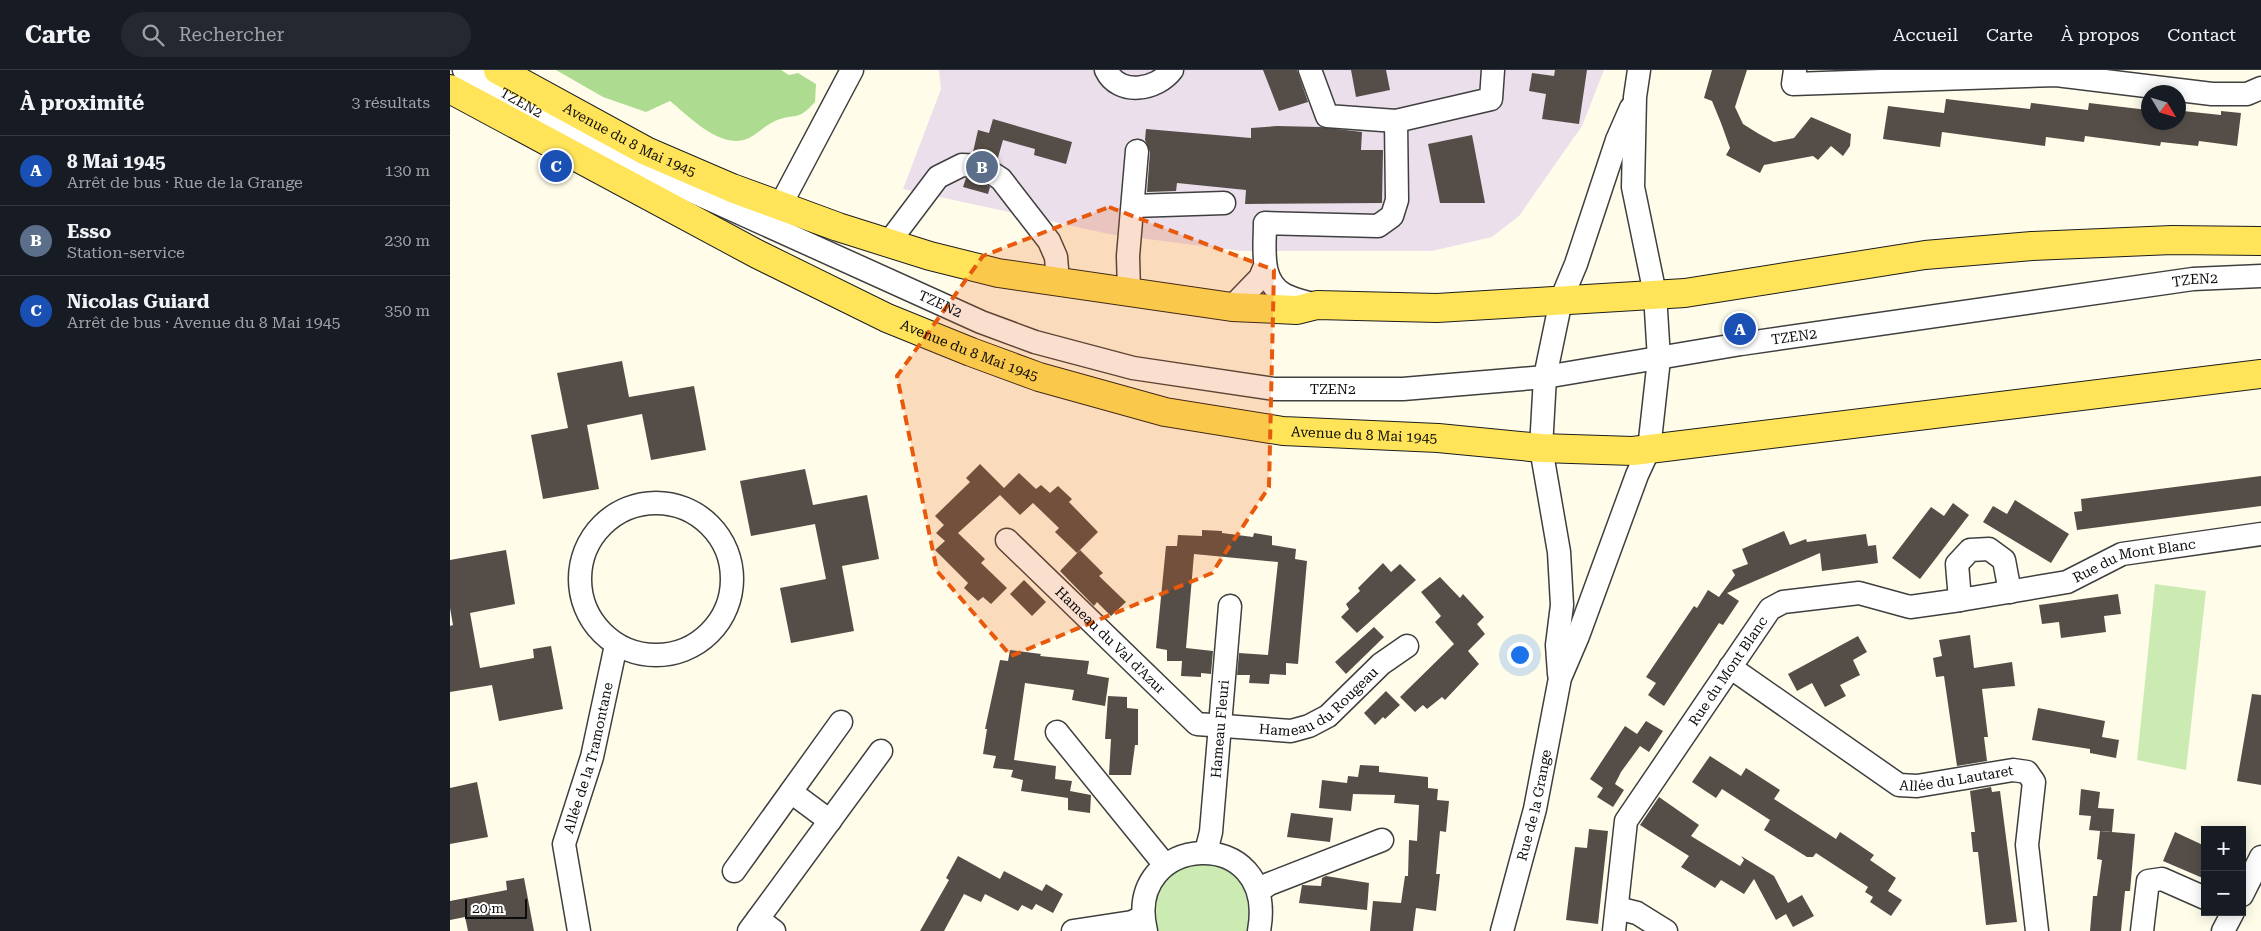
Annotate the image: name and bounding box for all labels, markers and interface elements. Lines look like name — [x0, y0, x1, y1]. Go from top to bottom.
search box — [121, 12, 471, 57]
text: Carte — [25, 21, 91, 49]
icon: search — [139, 21, 167, 49]
text: Rechercher — [179, 23, 284, 46]
text: Accueil — [1893, 24, 1958, 45]
text: Carte — [1986, 24, 2033, 45]
text: À propos — [2061, 24, 2139, 45]
text: Contact — [2167, 24, 2236, 45]
street label: TZEN2 — [497, 84, 546, 121]
north arrow — [2141, 85, 2186, 130]
text: À proximité — [20, 91, 144, 115]
text: 3 résultats — [351, 93, 430, 112]
street label: Avenue du 8 Mai 1945 — [561, 99, 699, 180]
pin: C — [540, 147, 572, 185]
pin: B — [966, 148, 998, 186]
text: 8 Mai 1945 — [67, 150, 166, 173]
text: A — [30, 161, 42, 180]
text: 130 m — [384, 161, 430, 180]
text: Arrêt de bus · Rue de la Grange — [67, 173, 303, 192]
text: Esso — [67, 220, 111, 243]
text: B — [30, 231, 42, 250]
text: 230 m — [384, 231, 430, 250]
text: Station-service — [67, 243, 185, 262]
street label: TZEN2 — [2171, 270, 2218, 290]
street label: TZEN2 — [916, 287, 965, 320]
text: Nicolas Guiard — [67, 290, 209, 313]
text: C — [30, 301, 42, 320]
text: 350 m — [384, 301, 430, 320]
pin: A — [1724, 310, 1756, 348]
text: Arrêt de bus · Avenue du 8 Mai 1945 — [67, 313, 341, 332]
street label: Avenue du 8 Mai 1945 — [898, 316, 1041, 384]
street label: TZEN2 — [1770, 325, 1818, 348]
street label: TZEN2 — [1310, 381, 1356, 397]
street label: Avenue du 8 Mai 1945 — [1291, 423, 1438, 446]
street label: Rue du Mont Blanc — [2070, 535, 2197, 586]
street label: Hameau du Val d'Azur — [1052, 583, 1169, 697]
street label: Rue du Mont Blanc — [1685, 613, 1771, 729]
your location — [1507, 642, 1533, 668]
street label: Hameau du Rougeau — [1258, 663, 1381, 739]
street label: Hameau Fleuri — [1208, 679, 1232, 779]
street label: Allée de la Tramontane — [560, 681, 616, 835]
street label: Rue de la Grange — [1513, 748, 1554, 862]
street label: Allée du Lautaret — [1899, 762, 2015, 794]
map controls — [2201, 826, 2246, 916]
button: + — [2201, 826, 2246, 871]
button: − — [2201, 871, 2246, 916]
scale bar — [465, 896, 528, 919]
text: 20 m — [472, 900, 504, 916]

